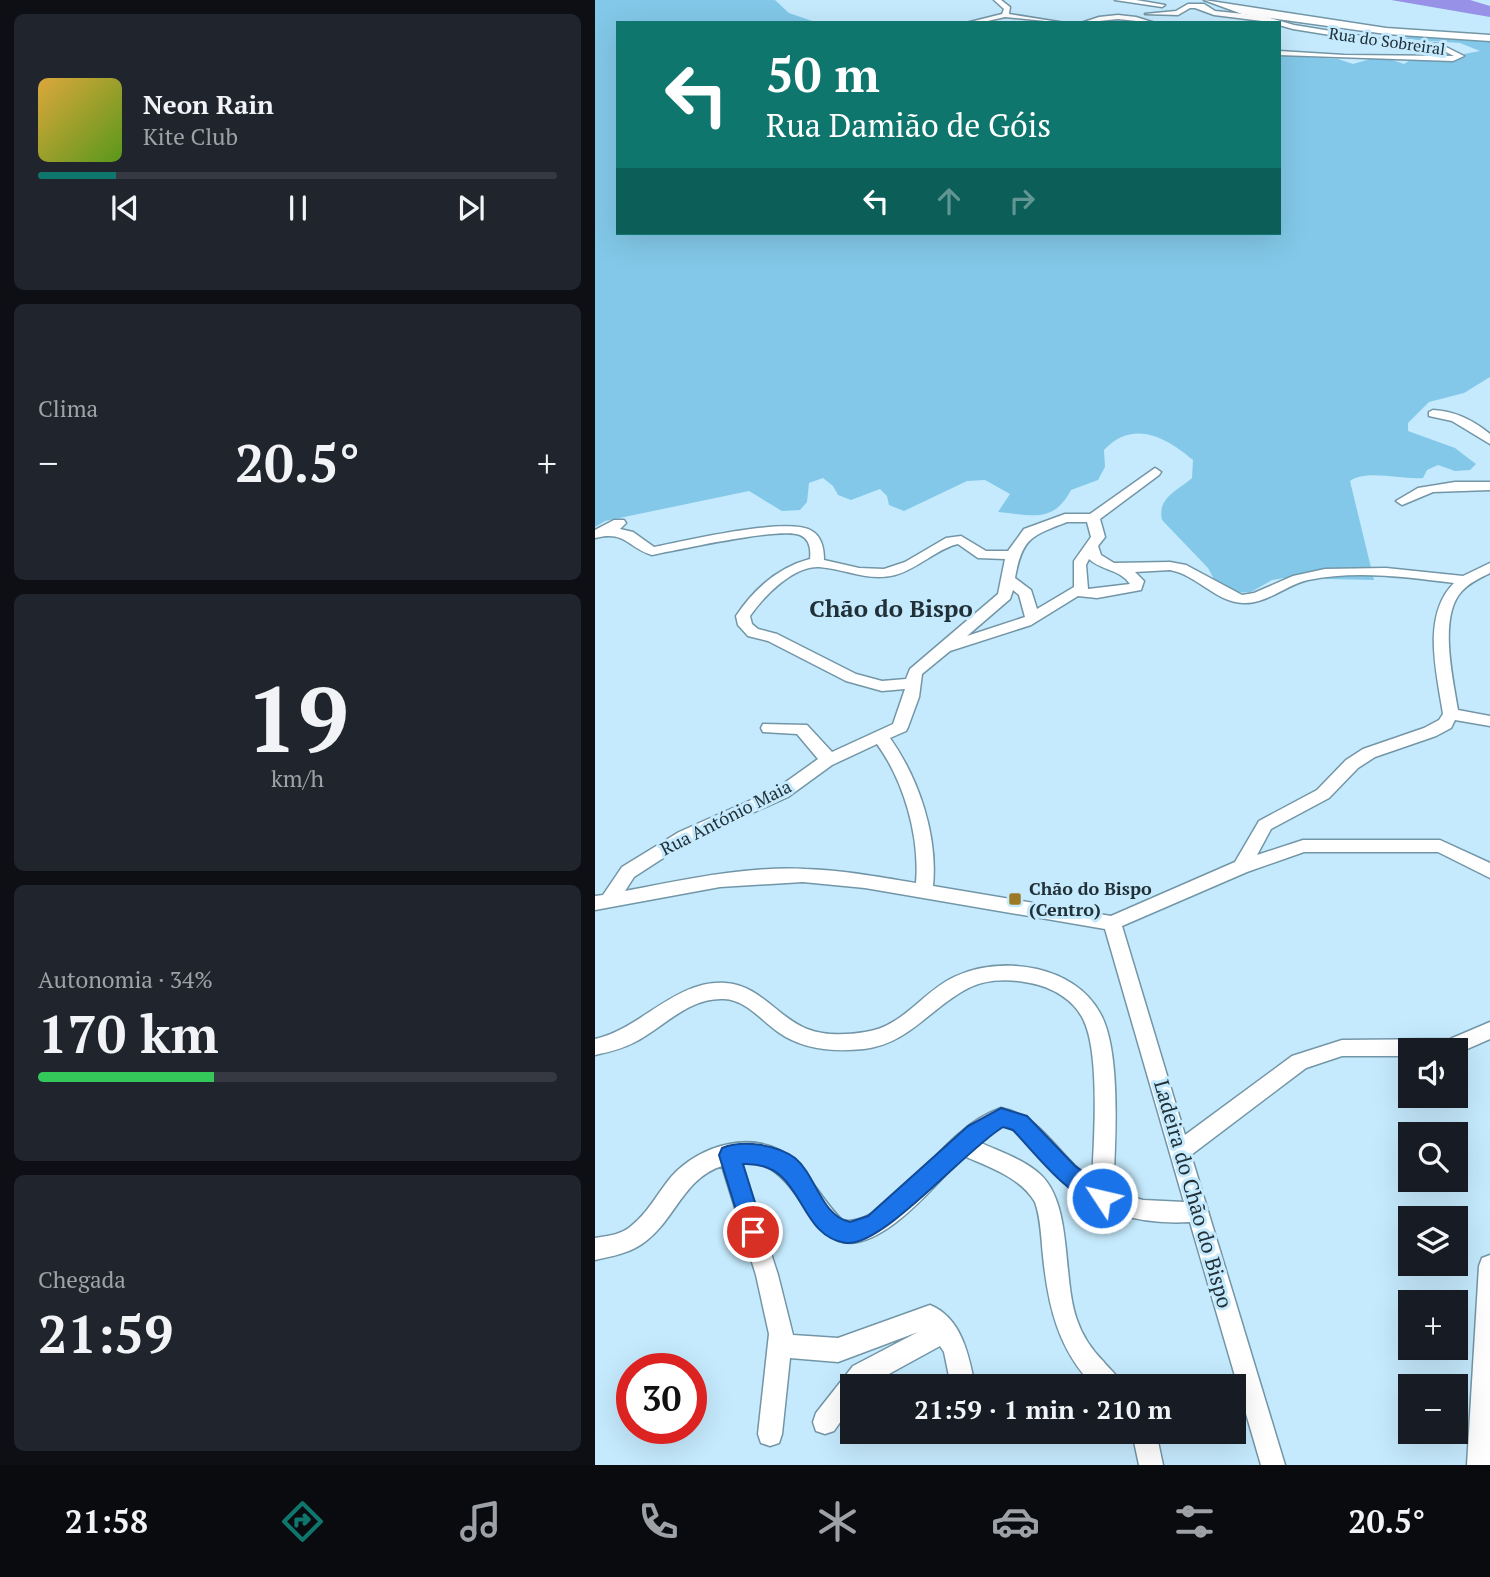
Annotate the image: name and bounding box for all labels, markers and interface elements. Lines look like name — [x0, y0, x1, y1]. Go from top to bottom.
street label: Rua do Sobreiral — [1327, 22, 1447, 60]
text: 50 m — [766, 41, 880, 106]
icon: left — [651, 49, 742, 140]
text: Neon Rain — [143, 87, 274, 121]
text: Rua Damião de Góis — [766, 104, 1051, 146]
text: Kite Club — [143, 121, 238, 152]
icon: left — [857, 182, 895, 220]
icon: ahead — [930, 182, 968, 220]
icon: right — [1003, 182, 1041, 220]
icon: previous — [106, 189, 144, 227]
icon: pause — [279, 189, 317, 227]
icon: next — [452, 189, 490, 227]
text: Clima — [38, 393, 98, 424]
text: 20.5° — [235, 428, 360, 497]
text: − — [38, 438, 58, 488]
text: + — [537, 438, 557, 488]
district label: Chão do Bispo — [809, 592, 973, 624]
text: 19 — [246, 657, 349, 778]
text: km/h — [271, 763, 324, 794]
street label: Rua António Maia — [656, 774, 795, 861]
place label: Chão do Bispo (Centro) — [1029, 876, 1152, 921]
marker: Chão do Bispo (Centro) — [1007, 891, 1023, 907]
text: Autonomia · 34% — [38, 964, 213, 995]
text: 170 km — [38, 999, 219, 1068]
map controls — [1398, 1038, 1468, 1444]
button: sound — [1398, 1038, 1468, 1108]
street label: Ladeira do Chão do Bispo — [1148, 1076, 1240, 1311]
button: search — [1398, 1122, 1468, 1192]
position arrow — [1065, 1161, 1139, 1235]
pin — [723, 1202, 783, 1262]
button: layers — [1398, 1206, 1468, 1276]
icon: arrive — [734, 1213, 772, 1251]
text: Chegada — [38, 1264, 126, 1295]
button: + — [1398, 1290, 1468, 1360]
text: 21:59 — [38, 1299, 173, 1368]
speed limit sign: 30 — [616, 1353, 707, 1444]
button: − — [1398, 1374, 1468, 1444]
text: 21:59 · 1 min · 210 m — [914, 1392, 1172, 1426]
icon: directions — [278, 1497, 327, 1546]
icon: music — [456, 1497, 505, 1546]
icon: phone — [634, 1497, 683, 1546]
icon: climate — [813, 1497, 862, 1546]
icon: car — [991, 1497, 1040, 1546]
icon: filters — [1170, 1497, 1219, 1546]
text: 21:58 — [65, 1500, 148, 1542]
text: 20.5° — [1348, 1500, 1425, 1542]

